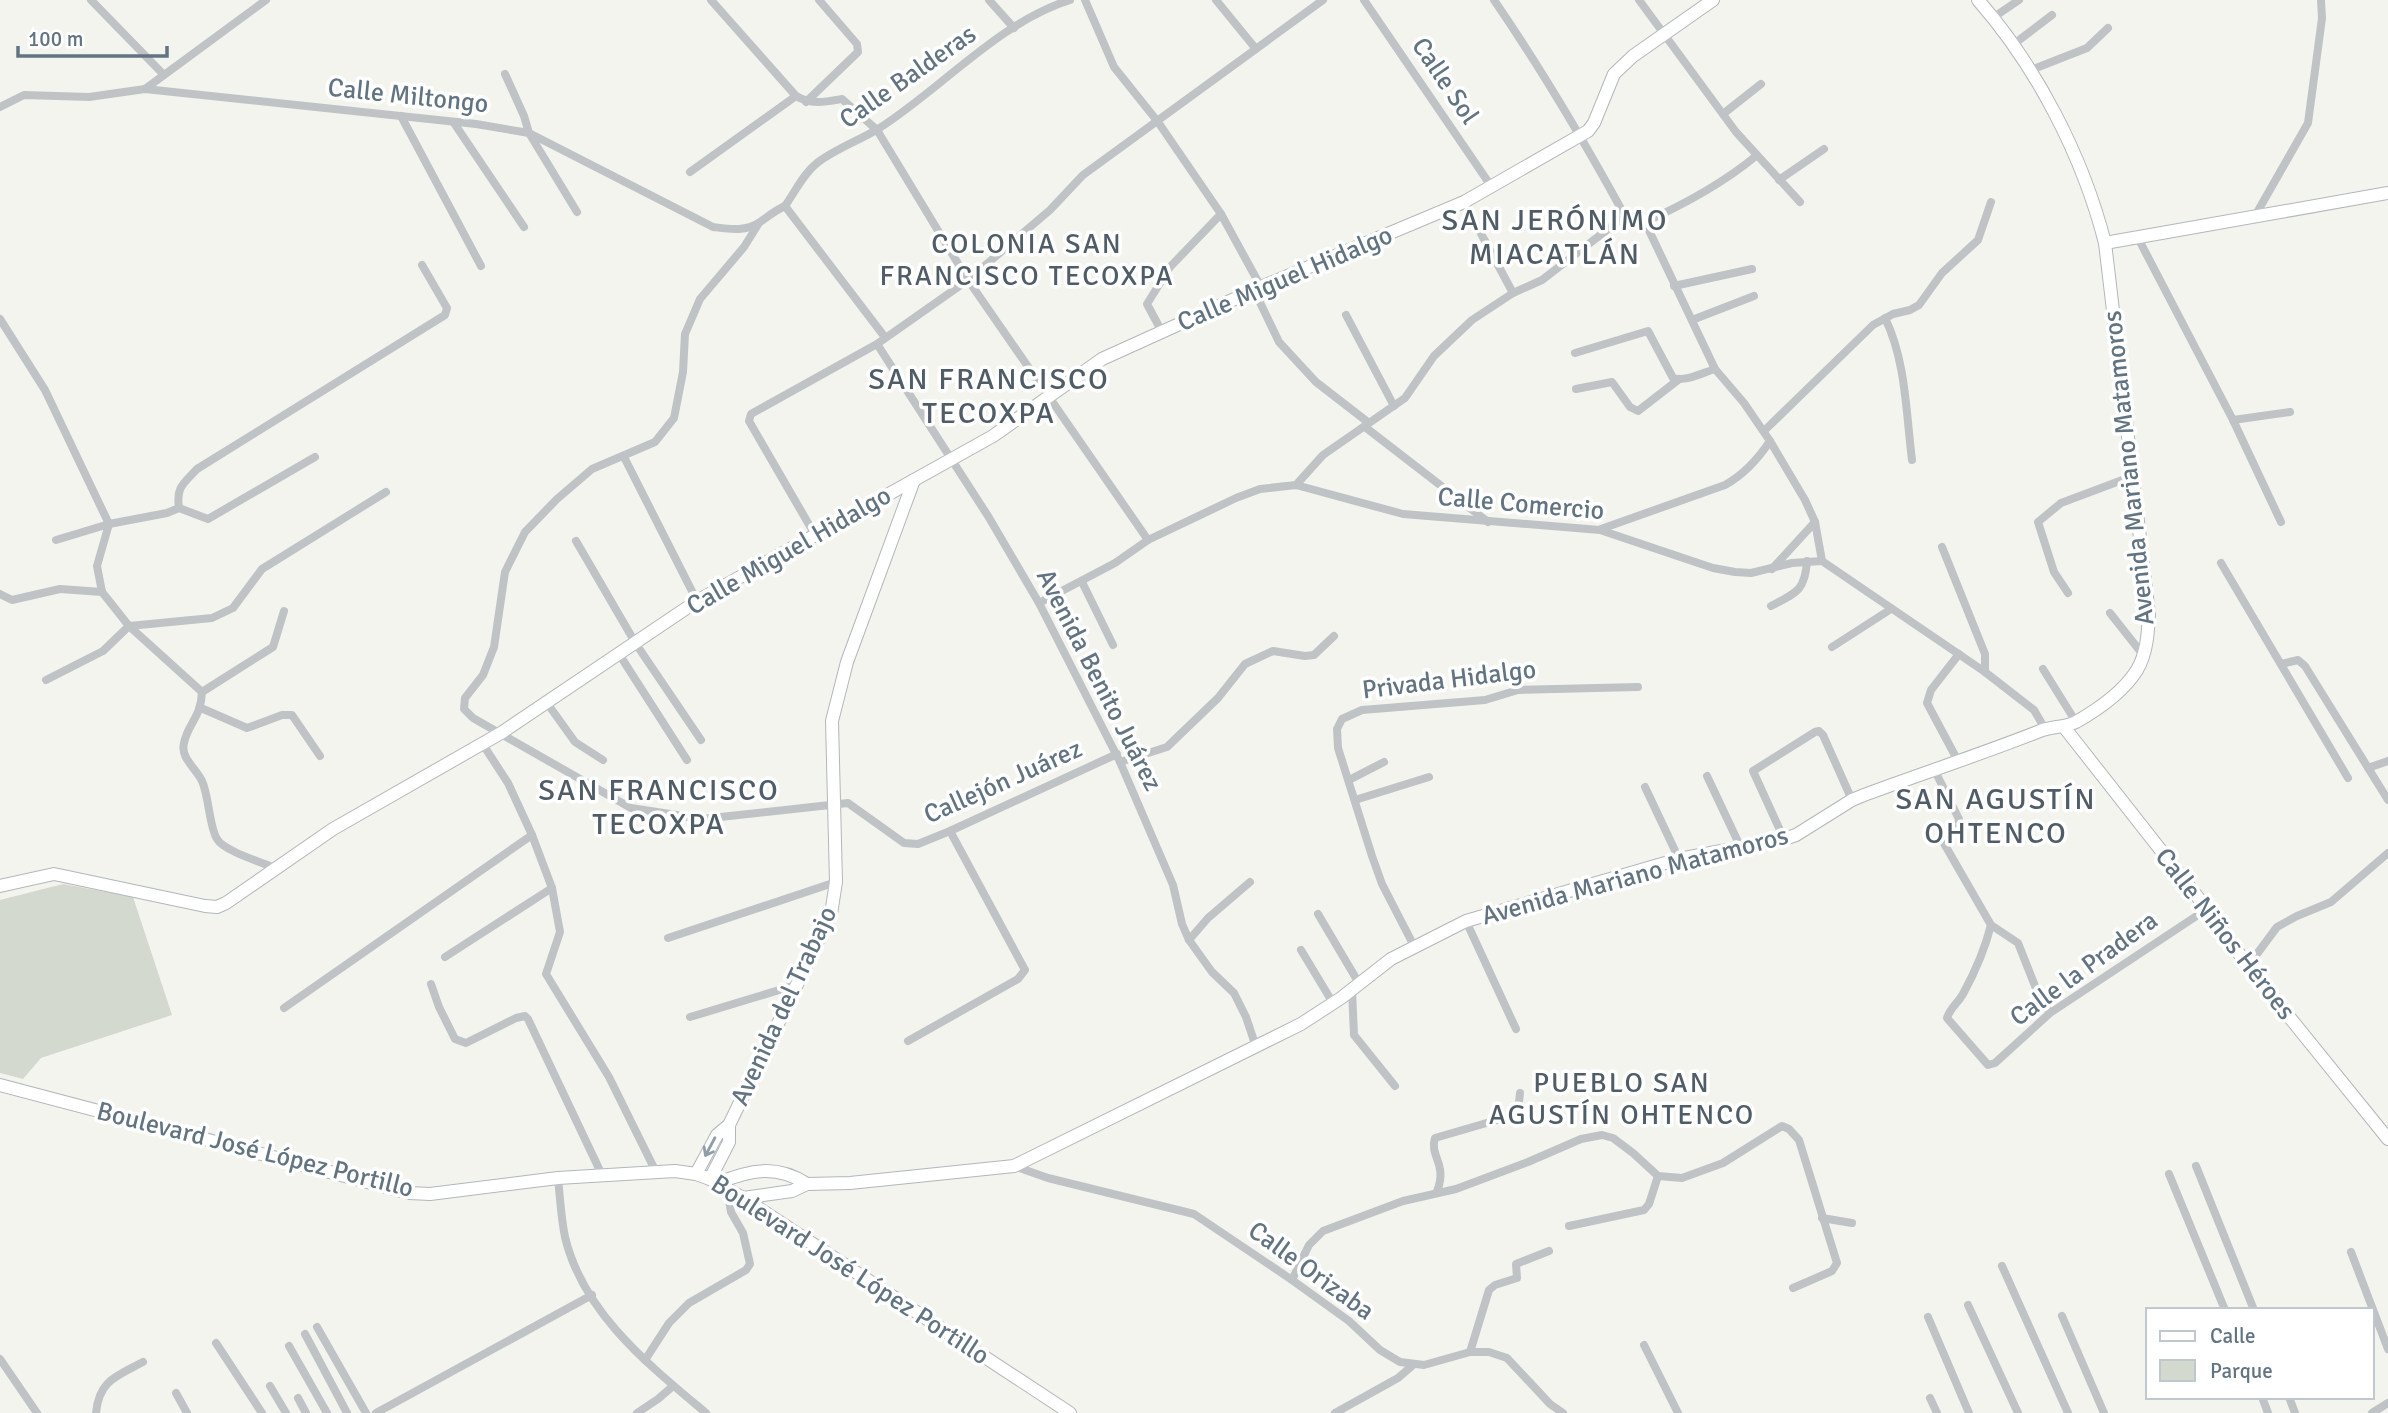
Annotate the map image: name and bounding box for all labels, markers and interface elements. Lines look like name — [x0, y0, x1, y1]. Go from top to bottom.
scale bar — [18, 14, 166, 58]
street label: Calle Balderas — [834, 18, 982, 136]
text: 100 m — [28, 26, 83, 52]
street label: Calle Sol — [1404, 32, 1486, 130]
street label: Calle Miltongo — [326, 72, 490, 120]
district label: SAN JERÓNIMO MIACATLÁN — [1442, 202, 1668, 273]
street label: Calle Miguel Hidalgo — [1173, 219, 1397, 339]
district label: COLONIA SAN FRANCISCO TECOXPA — [879, 227, 1175, 293]
street label: Avenida Mariano Matamoros — [2097, 309, 2161, 627]
district label: SAN FRANCISCO TECOXPA — [868, 361, 1110, 432]
street label: Calle Miguel Hidalgo — [681, 479, 897, 623]
street label: Calle Comercio — [1436, 481, 1606, 527]
street label: Avenida Benito Juárez — [1029, 564, 1169, 796]
street label: Privada Hidalgo — [1360, 653, 1538, 707]
street label: Callejón Juárez — [919, 733, 1087, 831]
district label: SAN FRANCISCO TECOXPA — [538, 772, 780, 843]
district label: SAN AGUSTÍN OHTENCO — [1895, 781, 2097, 852]
street label: Avenida Mariano Matamoros — [1478, 820, 1792, 932]
street label: Calle Niños Héroes — [2148, 842, 2302, 1026]
street label: Avenida del Trabajo — [724, 901, 844, 1111]
street label: Calle la Pradera — [2004, 905, 2164, 1033]
district label: PUEBLO SAN AGUSTÍN OHTENCO — [1489, 1066, 1755, 1132]
street label: Boulevard José López Portillo — [93, 1095, 417, 1205]
one-way arrow — [703, 1137, 717, 1157]
street label: Boulevard José López Portillo — [705, 1168, 995, 1372]
street label: Calle Orizaba — [1242, 1215, 1380, 1327]
legend — [2146, 1308, 2374, 1399]
text: Calle — [2210, 1323, 2256, 1349]
text: Parque — [2210, 1358, 2273, 1384]

